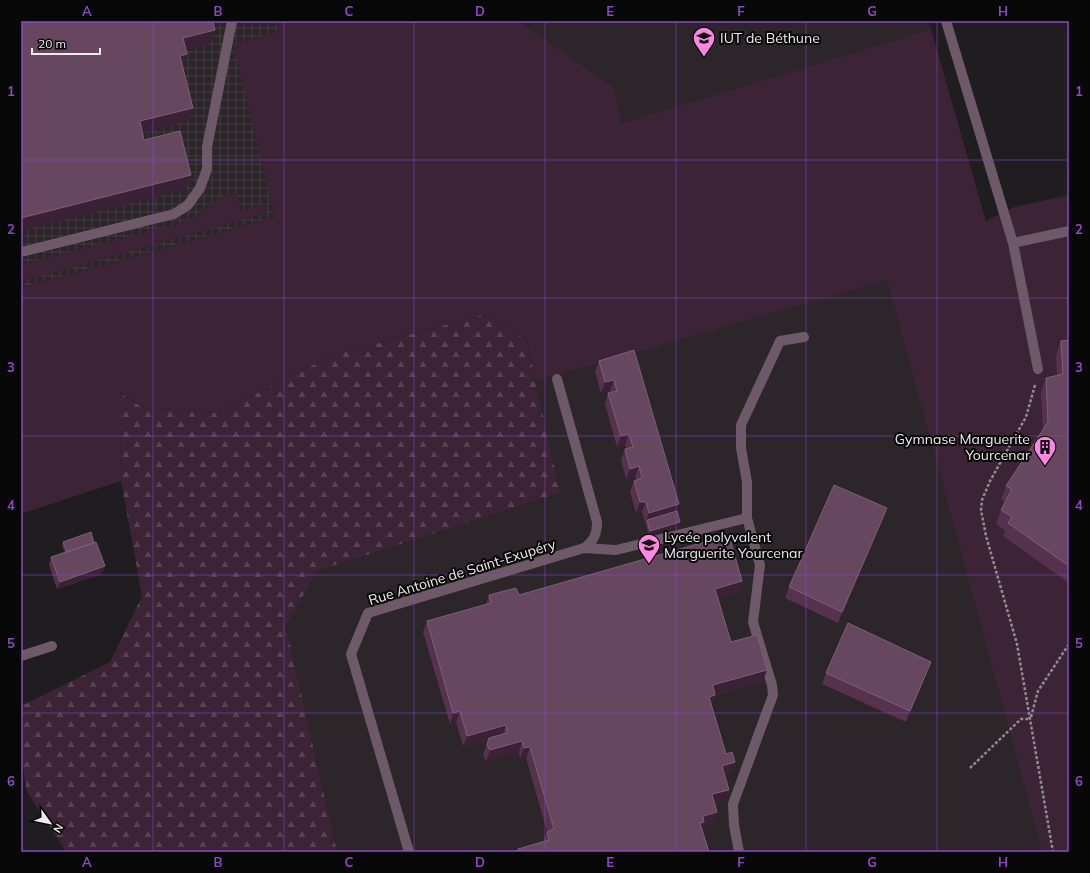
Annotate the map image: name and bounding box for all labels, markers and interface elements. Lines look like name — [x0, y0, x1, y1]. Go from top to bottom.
text: A — [82, 3, 92, 19]
text: B — [214, 3, 223, 19]
text: C — [345, 3, 354, 19]
text: D — [475, 3, 485, 19]
text: E — [606, 3, 614, 19]
text: F — [737, 3, 745, 19]
text: G — [867, 3, 877, 19]
text: H — [998, 3, 1008, 19]
school or university icon: IUT de Béthune — [691, 25, 717, 58]
place label: IUT de Béthune — [720, 29, 820, 47]
scale bar — [32, 30, 100, 56]
text: 20 m — [38, 36, 66, 51]
text: 1 — [7, 83, 15, 99]
text: 1 — [1075, 83, 1083, 99]
text: 2 — [7, 221, 15, 237]
text: 2 — [1075, 221, 1083, 237]
text: 3 — [7, 359, 15, 375]
text: 3 — [1075, 359, 1083, 375]
place label: Gymnase Marguerite Yourcenar — [895, 430, 1031, 464]
building icon: Gymnase Marguerite Yourcenar — [1032, 434, 1058, 467]
text: 4 — [7, 497, 15, 513]
text: 4 — [1075, 497, 1083, 513]
place label: Lycée polyvalent Marguerite Yourcenar — [664, 528, 804, 562]
school or university icon: Lycée polyvalent Marguerite Yourcenar — [636, 532, 662, 565]
street label: Rue Antoine de Saint-Exupéry — [366, 535, 558, 609]
text: 5 — [7, 635, 15, 651]
text: 5 — [1075, 635, 1083, 651]
text: 6 — [7, 773, 15, 789]
text: 6 — [1075, 773, 1083, 789]
north arrow — [30, 803, 70, 843]
text: N — [50, 821, 67, 836]
text: A — [82, 854, 92, 870]
text: B — [214, 854, 223, 870]
text: C — [345, 854, 354, 870]
text: D — [475, 854, 485, 870]
text: E — [606, 854, 614, 870]
text: F — [737, 854, 745, 870]
text: G — [867, 854, 877, 870]
text: H — [998, 854, 1008, 870]

